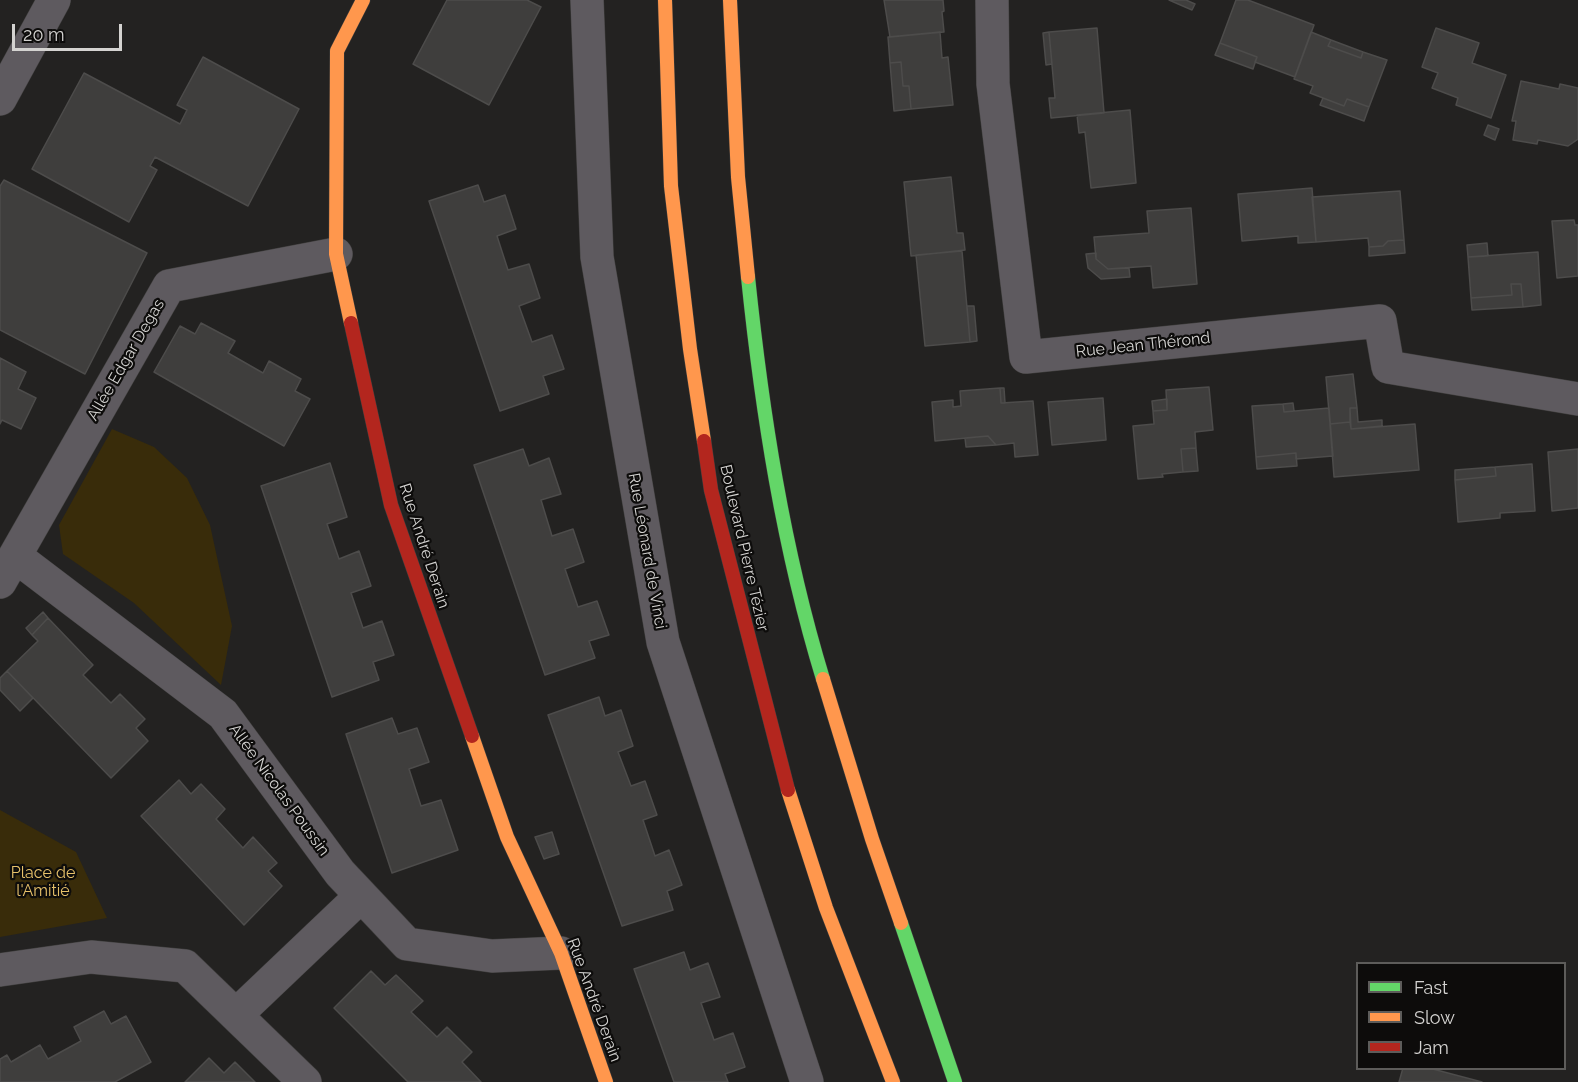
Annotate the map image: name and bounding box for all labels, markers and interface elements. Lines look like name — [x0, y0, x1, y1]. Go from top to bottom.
scale bar — [15, 12, 124, 50]
text: 20 m — [23, 24, 65, 45]
street label: Allée Edgar Degas — [83, 296, 169, 424]
street label: Rue Jean Thérond — [1075, 328, 1211, 362]
street label: Boulevard Pierre Tézier — [715, 463, 773, 633]
street label: Rue Léonard de Vinci — [624, 471, 670, 631]
street label: Rue André Derain — [395, 481, 453, 611]
street label: Allée Nicolas Poussin — [225, 720, 333, 860]
park label: Place de l'Amitié — [11, 863, 75, 901]
street label: Rue André Derain — [563, 936, 625, 1064]
legend — [1356, 962, 1566, 1070]
text: Fast — [1414, 977, 1448, 998]
text: Slow — [1414, 1007, 1455, 1028]
text: Jam — [1414, 1037, 1449, 1058]

